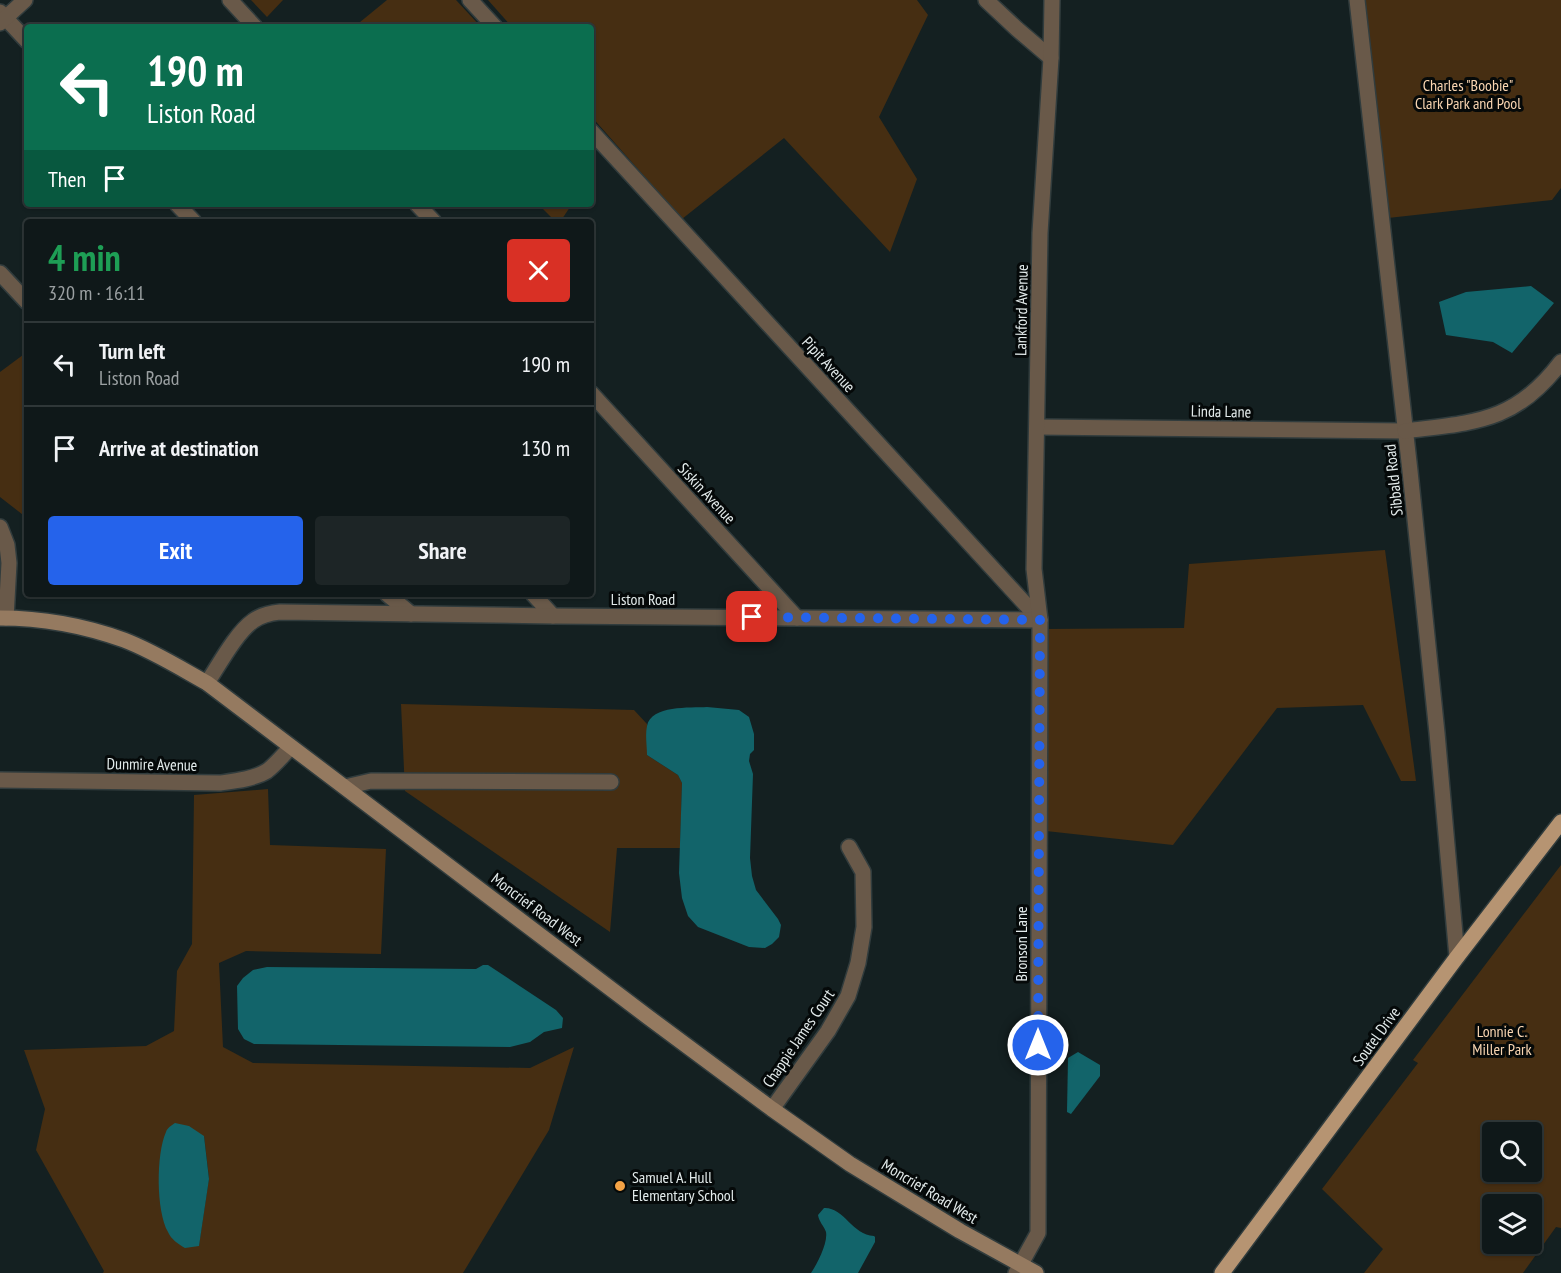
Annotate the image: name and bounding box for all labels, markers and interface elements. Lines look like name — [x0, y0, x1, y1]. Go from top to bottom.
text: 190 m — [147, 43, 244, 98]
icon: left — [48, 48, 126, 126]
park label: Charles "Boobie" Clark Park and Pool — [1415, 75, 1521, 113]
text: Liston Road — [147, 96, 256, 130]
icon: arrive — [98, 162, 131, 195]
text: Then — [48, 165, 86, 193]
text: 4 min — [48, 234, 121, 281]
button: close — [507, 239, 570, 302]
street label: Lankford Avenue — [1010, 264, 1032, 356]
text: 320 m · 16:11 — [48, 280, 145, 306]
street label: Pipit Avenue — [798, 332, 860, 396]
text: Turn left — [99, 337, 165, 365]
icon: left — [48, 348, 81, 381]
text: 190 m — [521, 350, 570, 378]
text: Liston Road — [99, 365, 180, 391]
street label: Linda Lane — [1191, 400, 1251, 422]
icon: arrive — [48, 432, 81, 465]
text: Arrive at destination — [99, 434, 259, 462]
text: 130 m — [521, 434, 570, 462]
street label: Sibbald Road — [1379, 443, 1407, 517]
street label: Siskin Avenue — [674, 458, 740, 528]
button: Exit — [48, 516, 303, 585]
button: Share — [315, 516, 570, 585]
street label: Liston Road — [611, 589, 675, 609]
pin — [726, 591, 777, 642]
icon: arrive — [735, 600, 768, 633]
street label: Dunmire Avenue — [106, 753, 198, 775]
street label: Moncrief Road West — [488, 868, 587, 950]
street label: Bronson Lane — [1011, 906, 1031, 982]
street label: Chappie James Court — [758, 985, 839, 1091]
street label: Soutel Drive — [1348, 1003, 1404, 1069]
position arrow — [1006, 1013, 1070, 1077]
park label: Lonnie C. Miller Park — [1472, 1021, 1532, 1059]
map controls — [1482, 1122, 1542, 1254]
button: search — [1482, 1122, 1542, 1182]
street label: Moncrief Road West — [878, 1154, 982, 1228]
place label: Samuel A. Hull Elementary School — [632, 1167, 735, 1205]
marker: Samuel A. Hull Elementary School — [613, 1179, 627, 1193]
button: layers — [1482, 1194, 1542, 1254]

